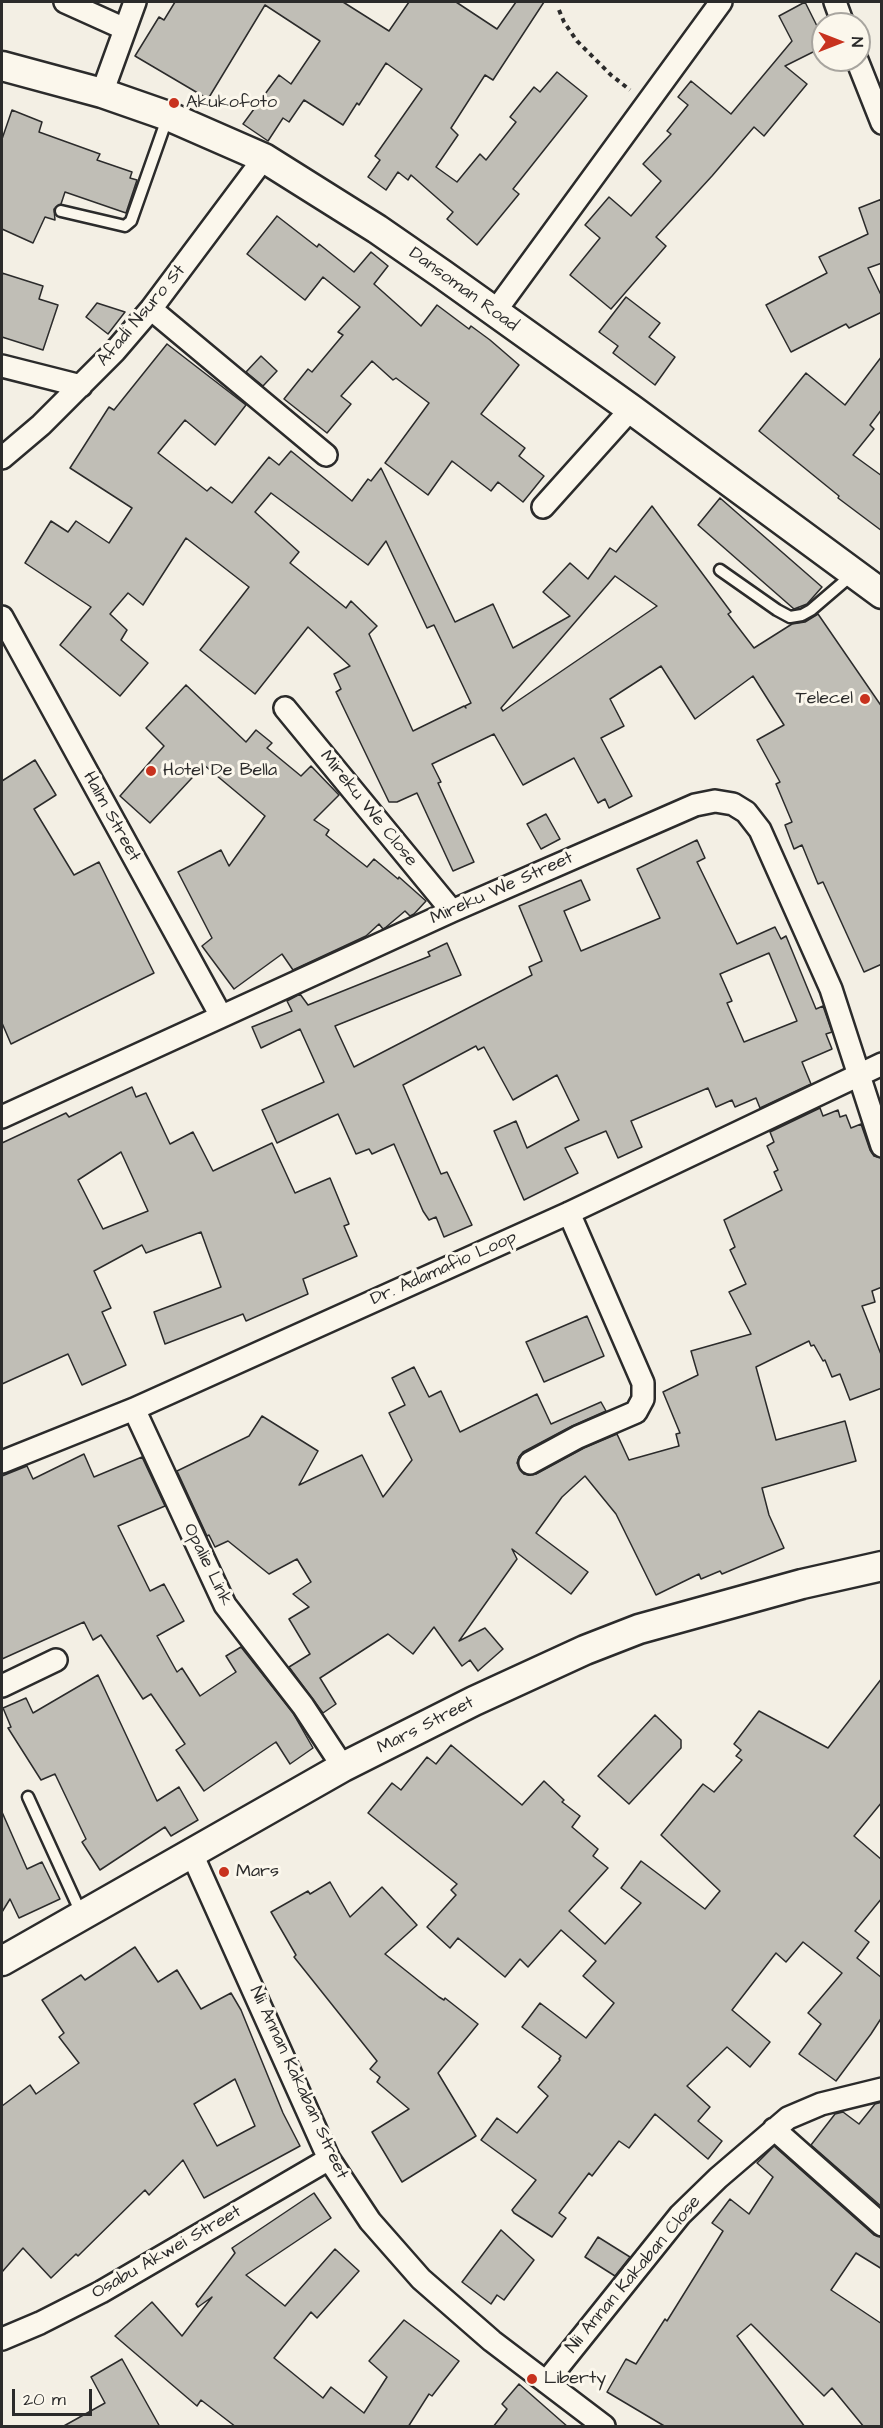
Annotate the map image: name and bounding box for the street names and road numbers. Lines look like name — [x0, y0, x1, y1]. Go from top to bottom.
street label: Dansoman Road — [404, 243, 522, 337]
street label: Afadi Nsuro St — [93, 261, 191, 371]
street label: Mireku We Close — [315, 747, 421, 871]
street label: Halm Street — [77, 768, 145, 866]
street label: Mireku We Street — [427, 848, 577, 930]
street label: Dr. Adamafio Loop — [367, 1227, 521, 1311]
street label: Opalie Link — [178, 1520, 236, 1610]
street label: Mars Street — [374, 1692, 478, 1760]
street label: Nii Annan Kakaban Street — [244, 1983, 352, 2183]
street label: Nii Annan Kakaban Close — [562, 2192, 706, 2358]
street label: Osabu Akwei Street — [88, 2201, 246, 2305]

